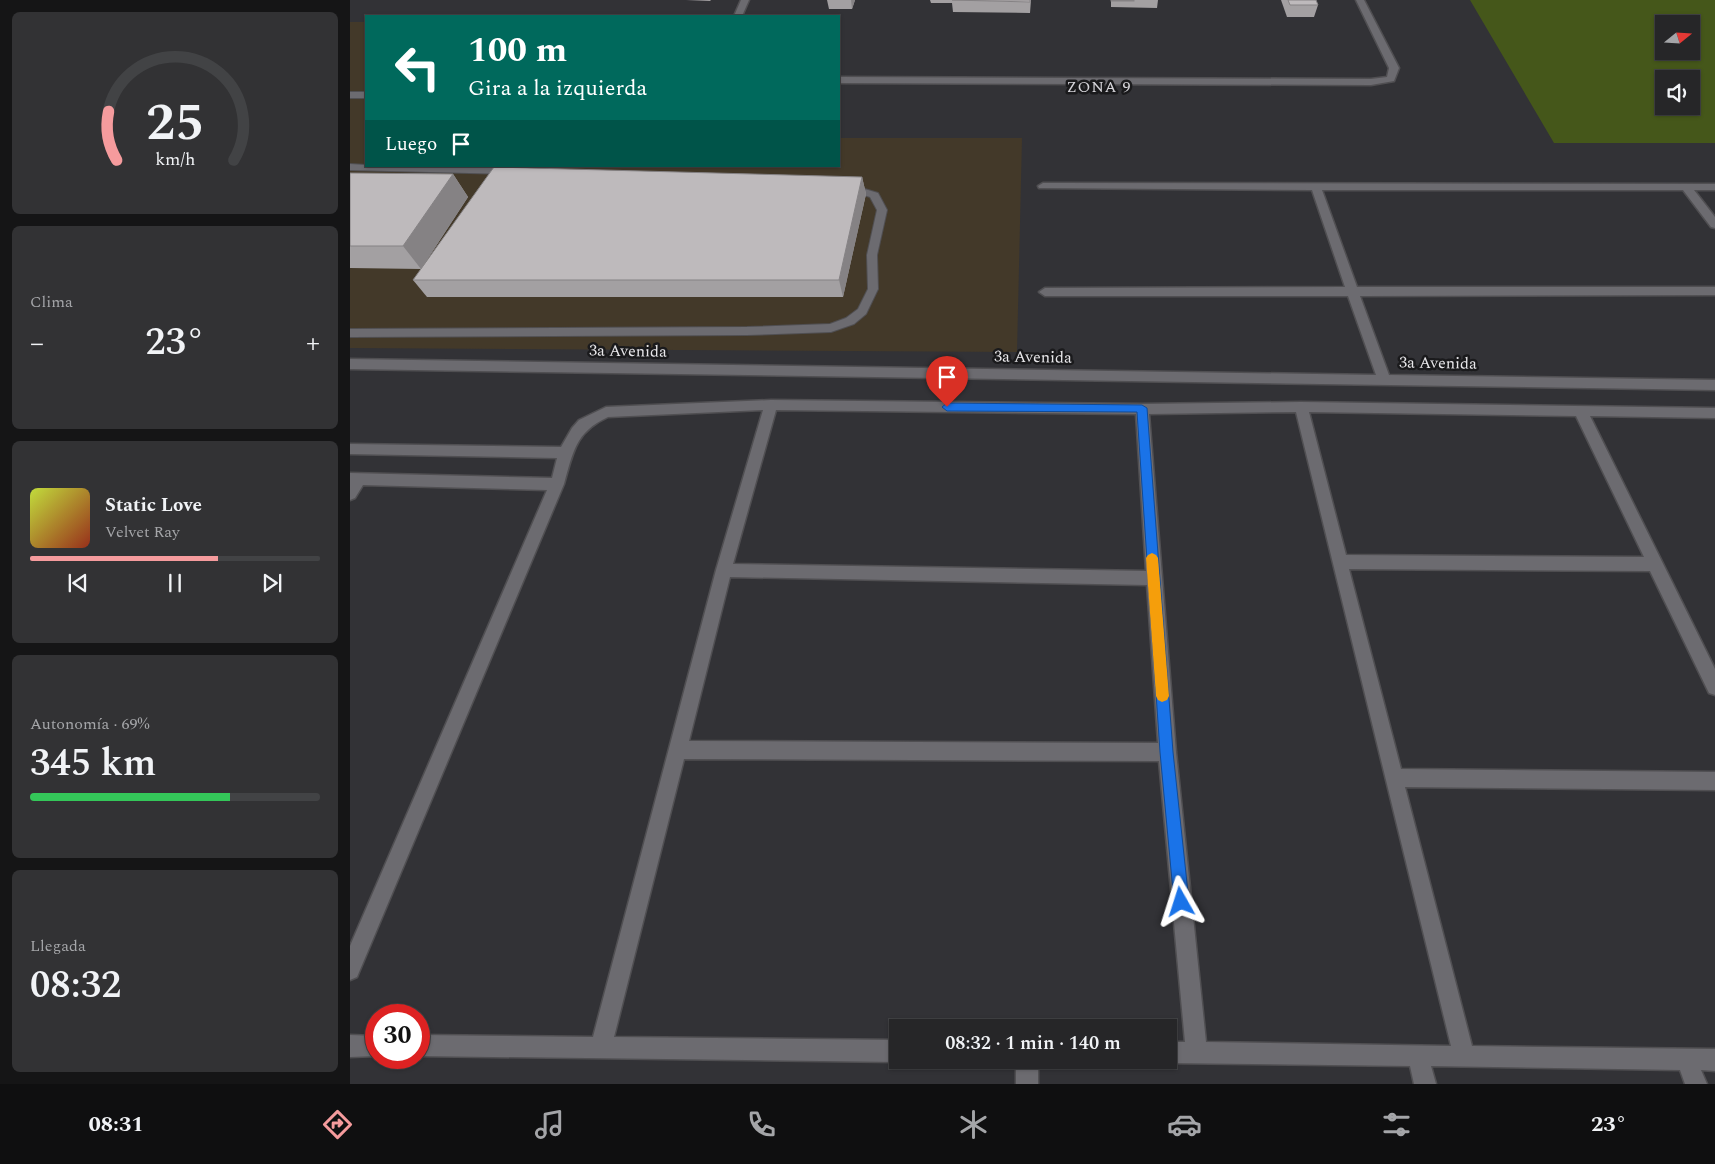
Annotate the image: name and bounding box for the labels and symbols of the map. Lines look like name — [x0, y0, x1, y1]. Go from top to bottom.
north arrow — [1655, 15, 1700, 60]
district label: ZONA 9 — [1066, 75, 1132, 99]
street label: 3a Avenida — [589, 338, 667, 364]
street label: 3a Avenida — [994, 344, 1072, 370]
street label: 3a Avenida — [1399, 350, 1477, 376]
pin — [926, 356, 968, 407]
position arrow — [1154, 875, 1206, 927]
speed limit sign: 30 — [365, 1004, 430, 1069]

